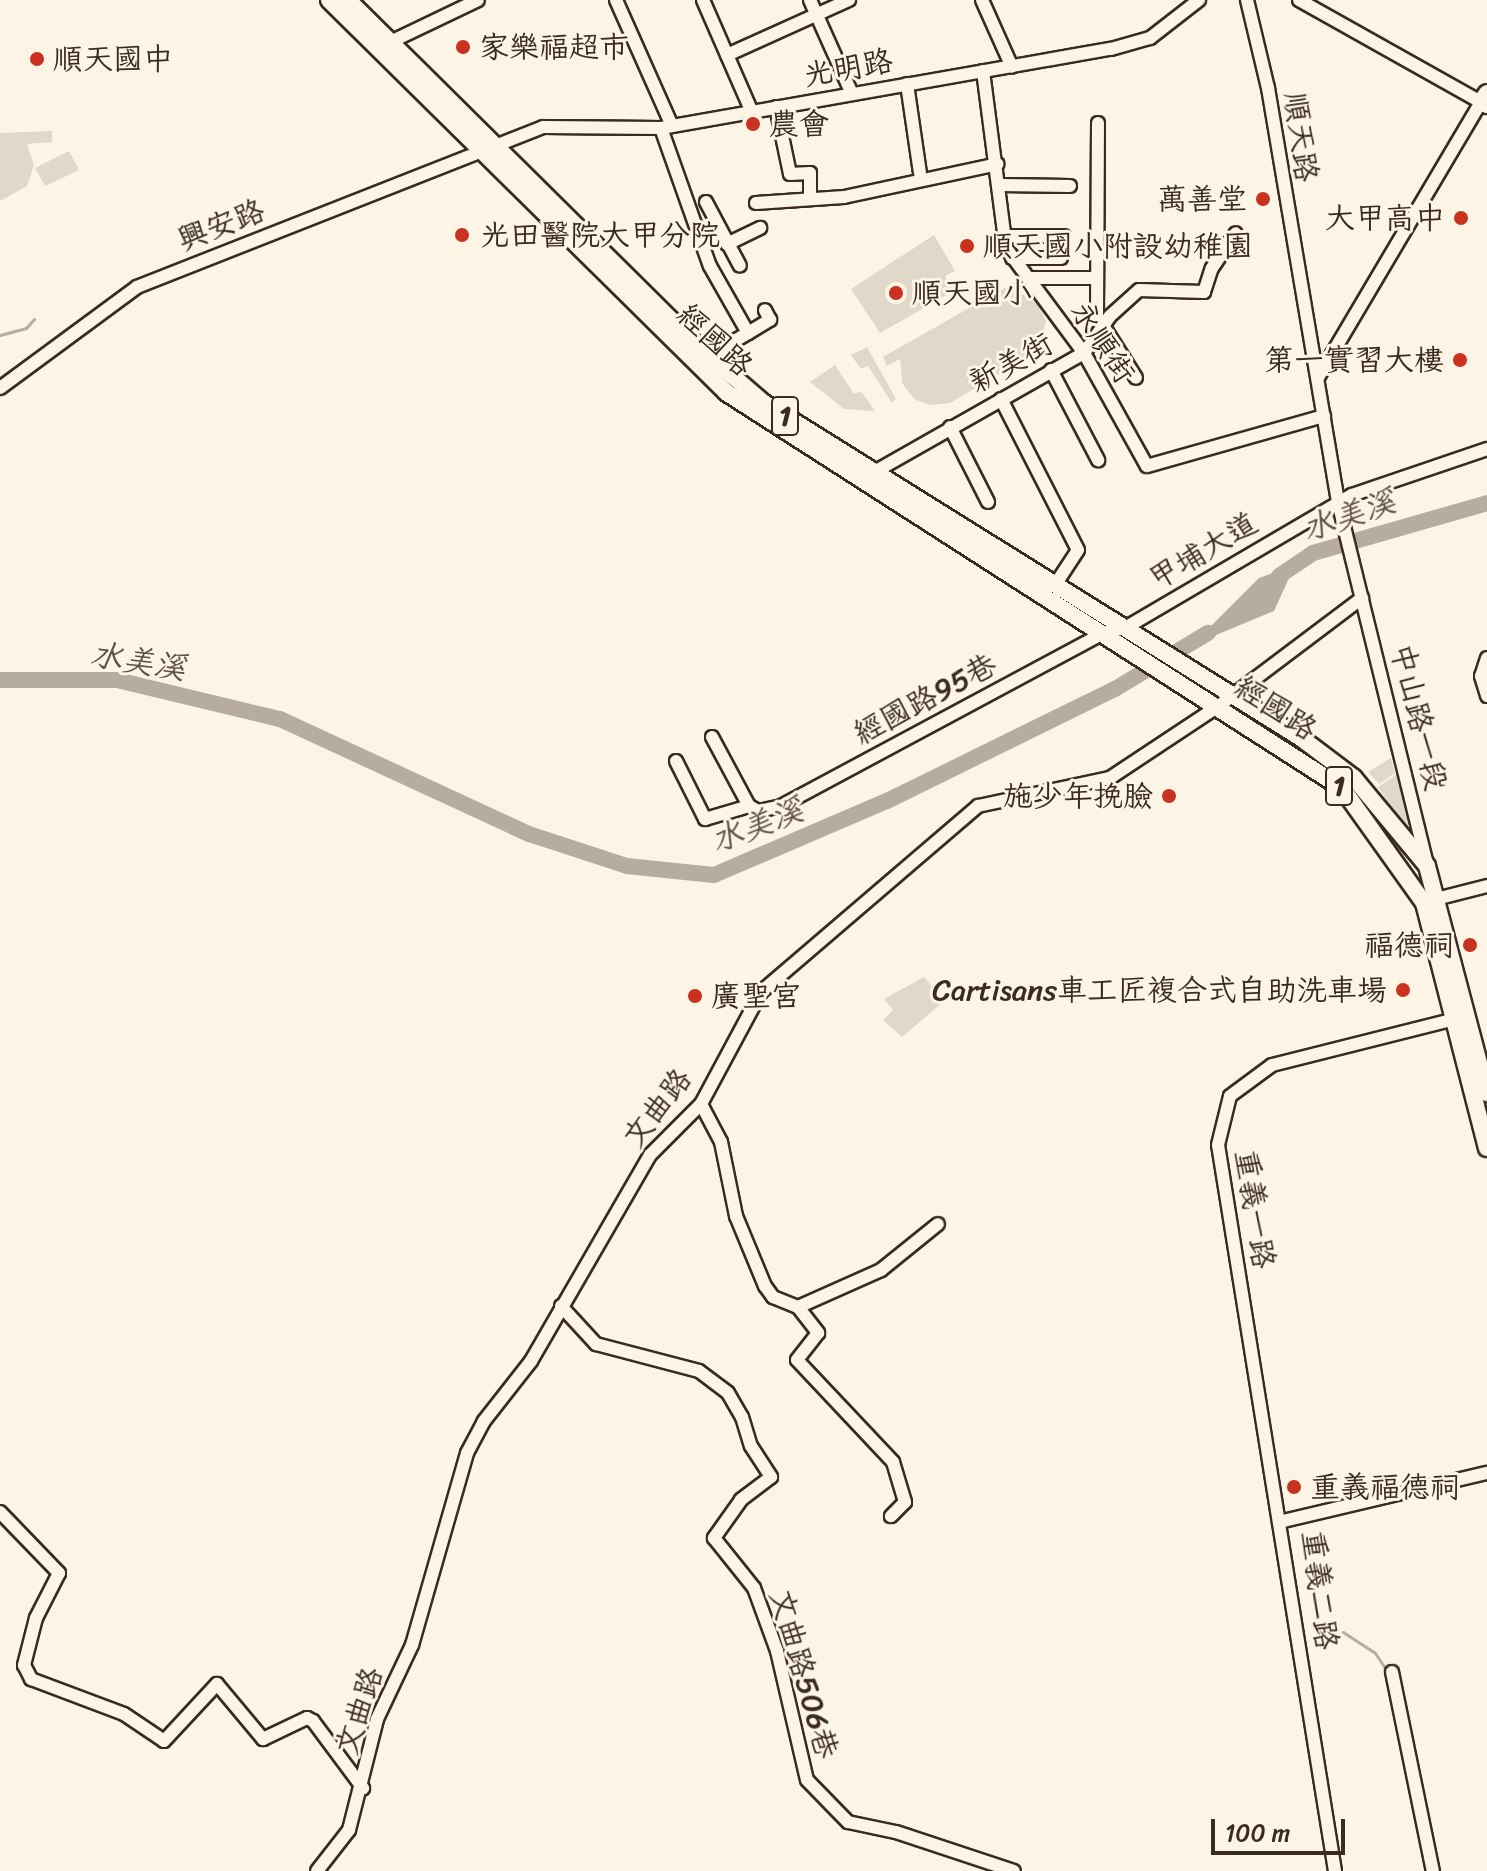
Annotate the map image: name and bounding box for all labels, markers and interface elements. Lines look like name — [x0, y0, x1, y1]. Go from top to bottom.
place label: 家樂福超市 — [479, 29, 629, 65]
marker: 家樂福超市 — [454, 38, 472, 56]
place label: 順天國中 — [53, 41, 173, 77]
street label: 光明路 — [801, 42, 895, 94]
marker: 順天國中 — [28, 50, 46, 68]
street label: 順天路 — [1277, 90, 1325, 184]
place label: 農會 — [769, 106, 829, 142]
marker: 農會 — [744, 115, 762, 133]
place label: 萬善堂 — [1157, 181, 1247, 217]
marker: 萬善堂 — [1254, 190, 1272, 208]
street label: 興安路 — [173, 192, 269, 258]
place label: 大甲高中 — [1325, 200, 1445, 236]
marker: 大甲高中 — [1452, 209, 1470, 227]
place label: 光田醫院大甲分院 — [480, 217, 720, 253]
marker: 光田醫院大甲分院 — [451, 224, 473, 246]
place label: 順天國小附設幼稚園 — [983, 228, 1253, 264]
marker: 順天國小附設幼稚園 — [958, 237, 976, 255]
place label: 順天國小 — [912, 275, 1032, 311]
marker: 順天國小 — [887, 284, 905, 302]
street label: 永順街 — [1063, 294, 1143, 390]
street label: 經國路 — [670, 296, 760, 384]
street label: 新美街 — [963, 325, 1059, 401]
place label: 第一實習大樓 — [1264, 342, 1444, 378]
marker: 第一實習大樓 — [1451, 351, 1469, 369]
road number: 1 — [769, 392, 801, 440]
water label: 水美溪 — [1297, 482, 1401, 550]
street label: 甲埔大道 — [1142, 505, 1264, 597]
water label: 水美溪 — [88, 636, 188, 688]
street label: 中山路一段 — [1383, 640, 1455, 794]
street label: 經國路95巷 — [847, 646, 1003, 752]
street label: 經國路 — [1228, 668, 1324, 748]
road number: 1 — [1323, 762, 1355, 810]
place label: 施少年挽臉 — [1003, 778, 1153, 814]
marker: 施少年挽臉 — [1160, 787, 1178, 805]
water label: 水美溪 — [705, 791, 809, 861]
place label: 福德祠 — [1364, 927, 1454, 963]
marker: 福德祠 — [1461, 936, 1479, 954]
place label: Cartisans車工匠複合式自助洗車場 — [932, 972, 1387, 1008]
place label: 廣聖宮 — [711, 978, 801, 1014]
marker: Cartisans車工匠複合式自助洗車場 — [1394, 981, 1412, 999]
marker: 廣聖宮 — [686, 987, 704, 1005]
street label: 文曲路 — [615, 1061, 699, 1155]
street label: 重義一路 — [1228, 1147, 1282, 1271]
place label: 重義福德祠 — [1310, 1469, 1460, 1505]
marker: 重義福德祠 — [1285, 1478, 1303, 1496]
street label: 重義二路 — [1295, 1528, 1345, 1652]
street label: 文曲路506巷 — [763, 1585, 845, 1763]
street label: 文曲路 — [328, 1663, 390, 1759]
scale bar — [1215, 1803, 1349, 1853]
text: 100 m — [1225, 1812, 1290, 1854]

